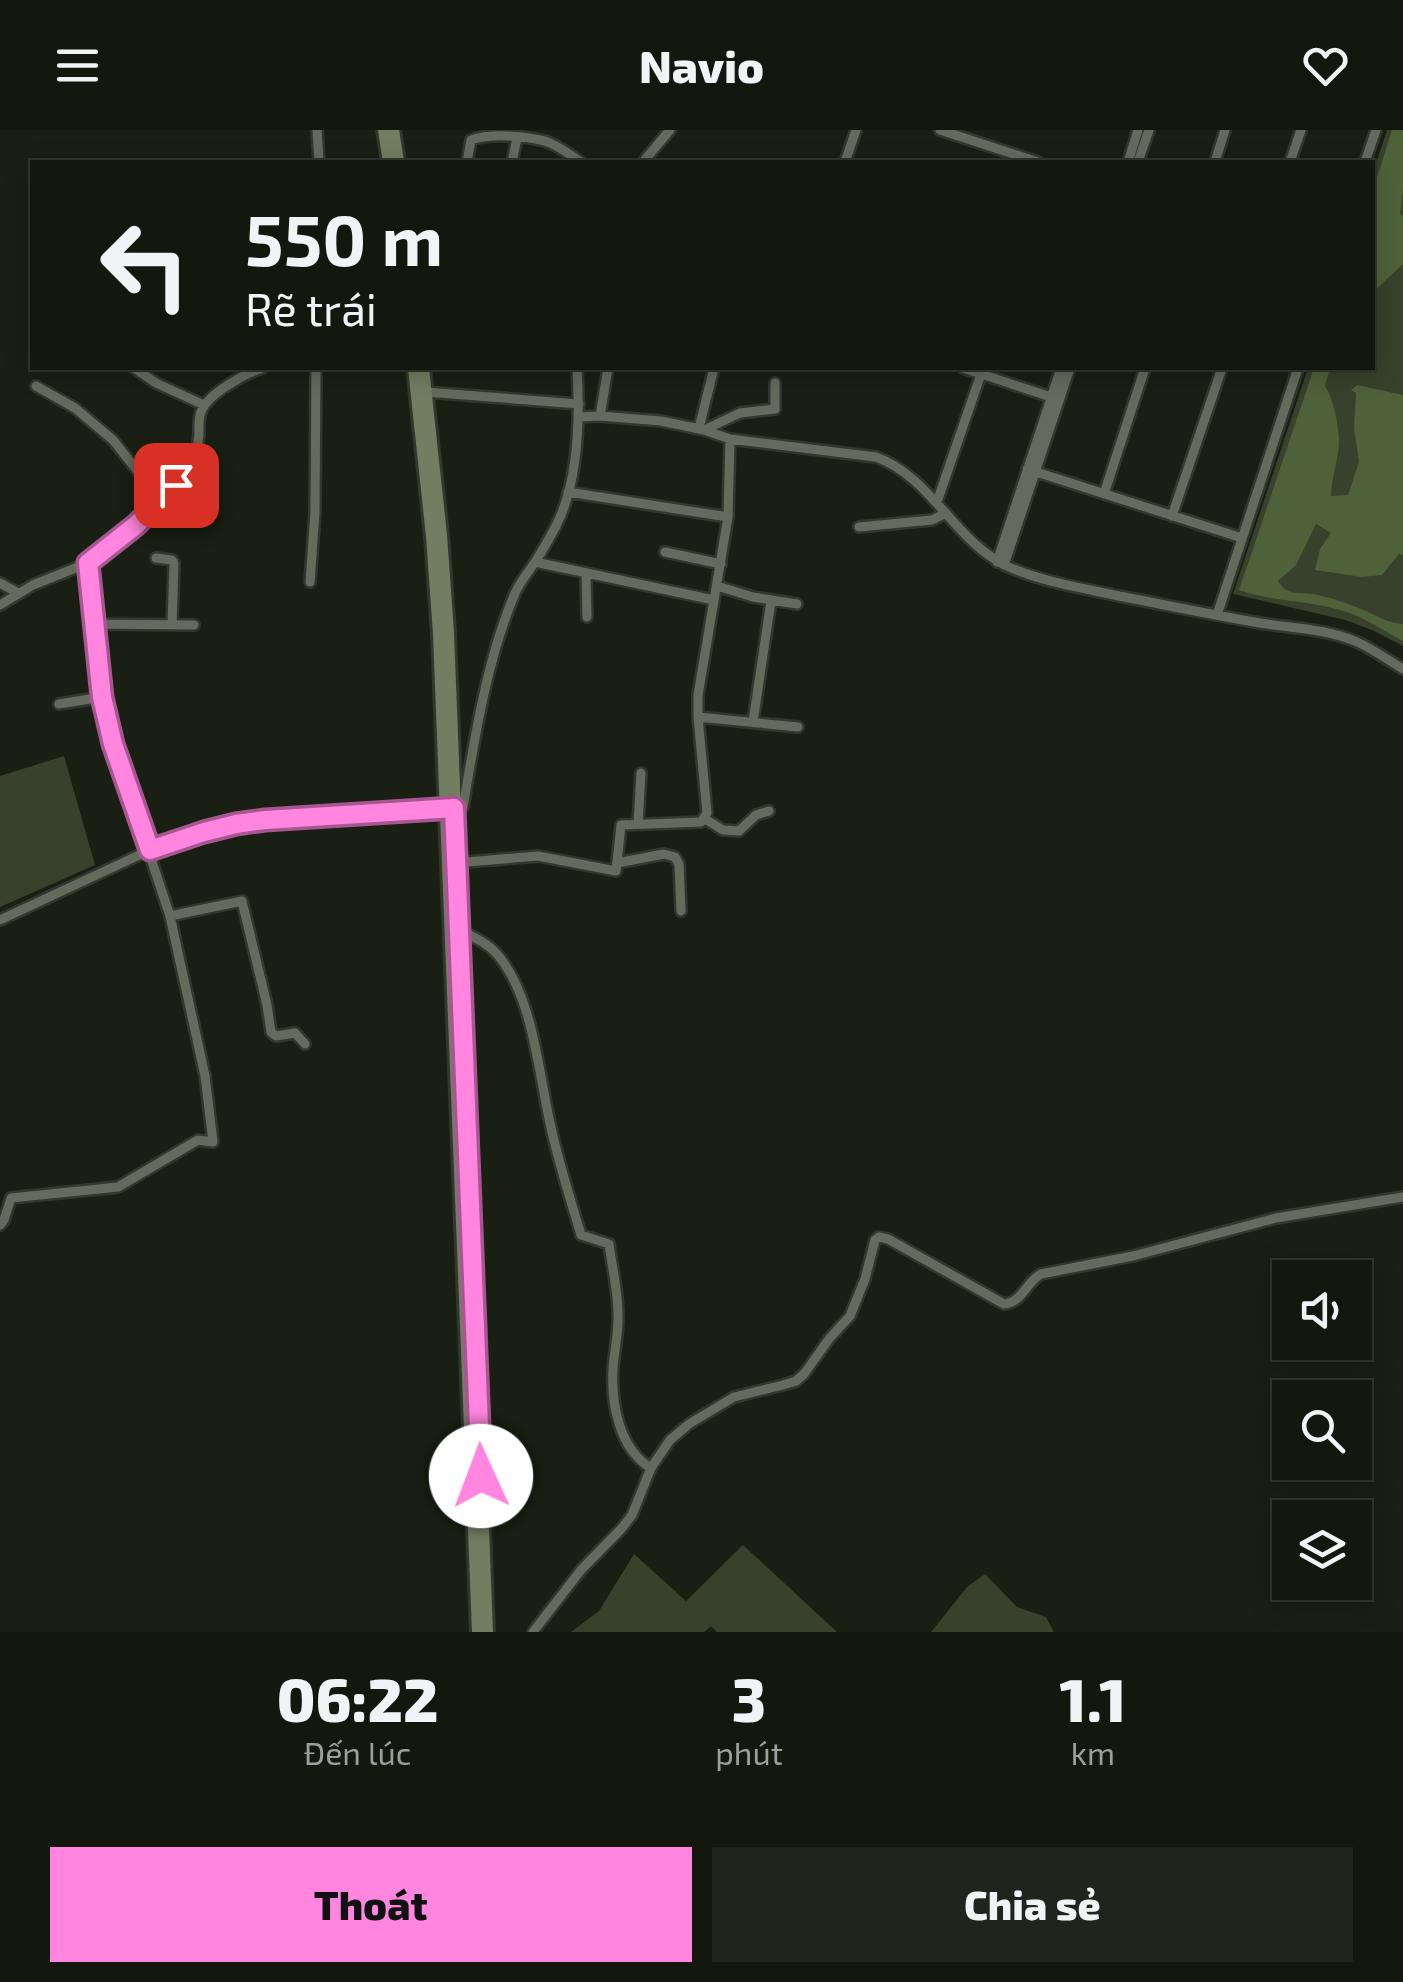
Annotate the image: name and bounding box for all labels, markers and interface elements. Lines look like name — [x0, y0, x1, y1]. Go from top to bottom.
icon: menu — [50, 38, 105, 93]
text: Navio — [639, 38, 764, 92]
icon: heart — [1298, 38, 1353, 93]
text: 550 m — [245, 196, 443, 280]
icon: left — [80, 200, 210, 330]
text: Rẽ trái — [245, 281, 377, 335]
pin — [134, 443, 219, 528]
icon: arrive — [149, 458, 204, 513]
map controls — [1272, 1260, 1372, 1600]
button: sound — [1272, 1260, 1372, 1360]
button: search — [1272, 1380, 1372, 1480]
position arrow — [429, 1424, 533, 1528]
button: layers — [1272, 1500, 1372, 1600]
text: 06:22 — [277, 1662, 439, 1734]
text: 3 — [732, 1662, 766, 1734]
text: 1.1 — [1060, 1662, 1126, 1734]
text: Đến lúc — [304, 1733, 411, 1771]
text: phút — [715, 1733, 783, 1771]
text: km — [1071, 1733, 1115, 1771]
button: Thoát — [50, 1847, 692, 1962]
button: Chia sẻ — [712, 1847, 1353, 1962]

